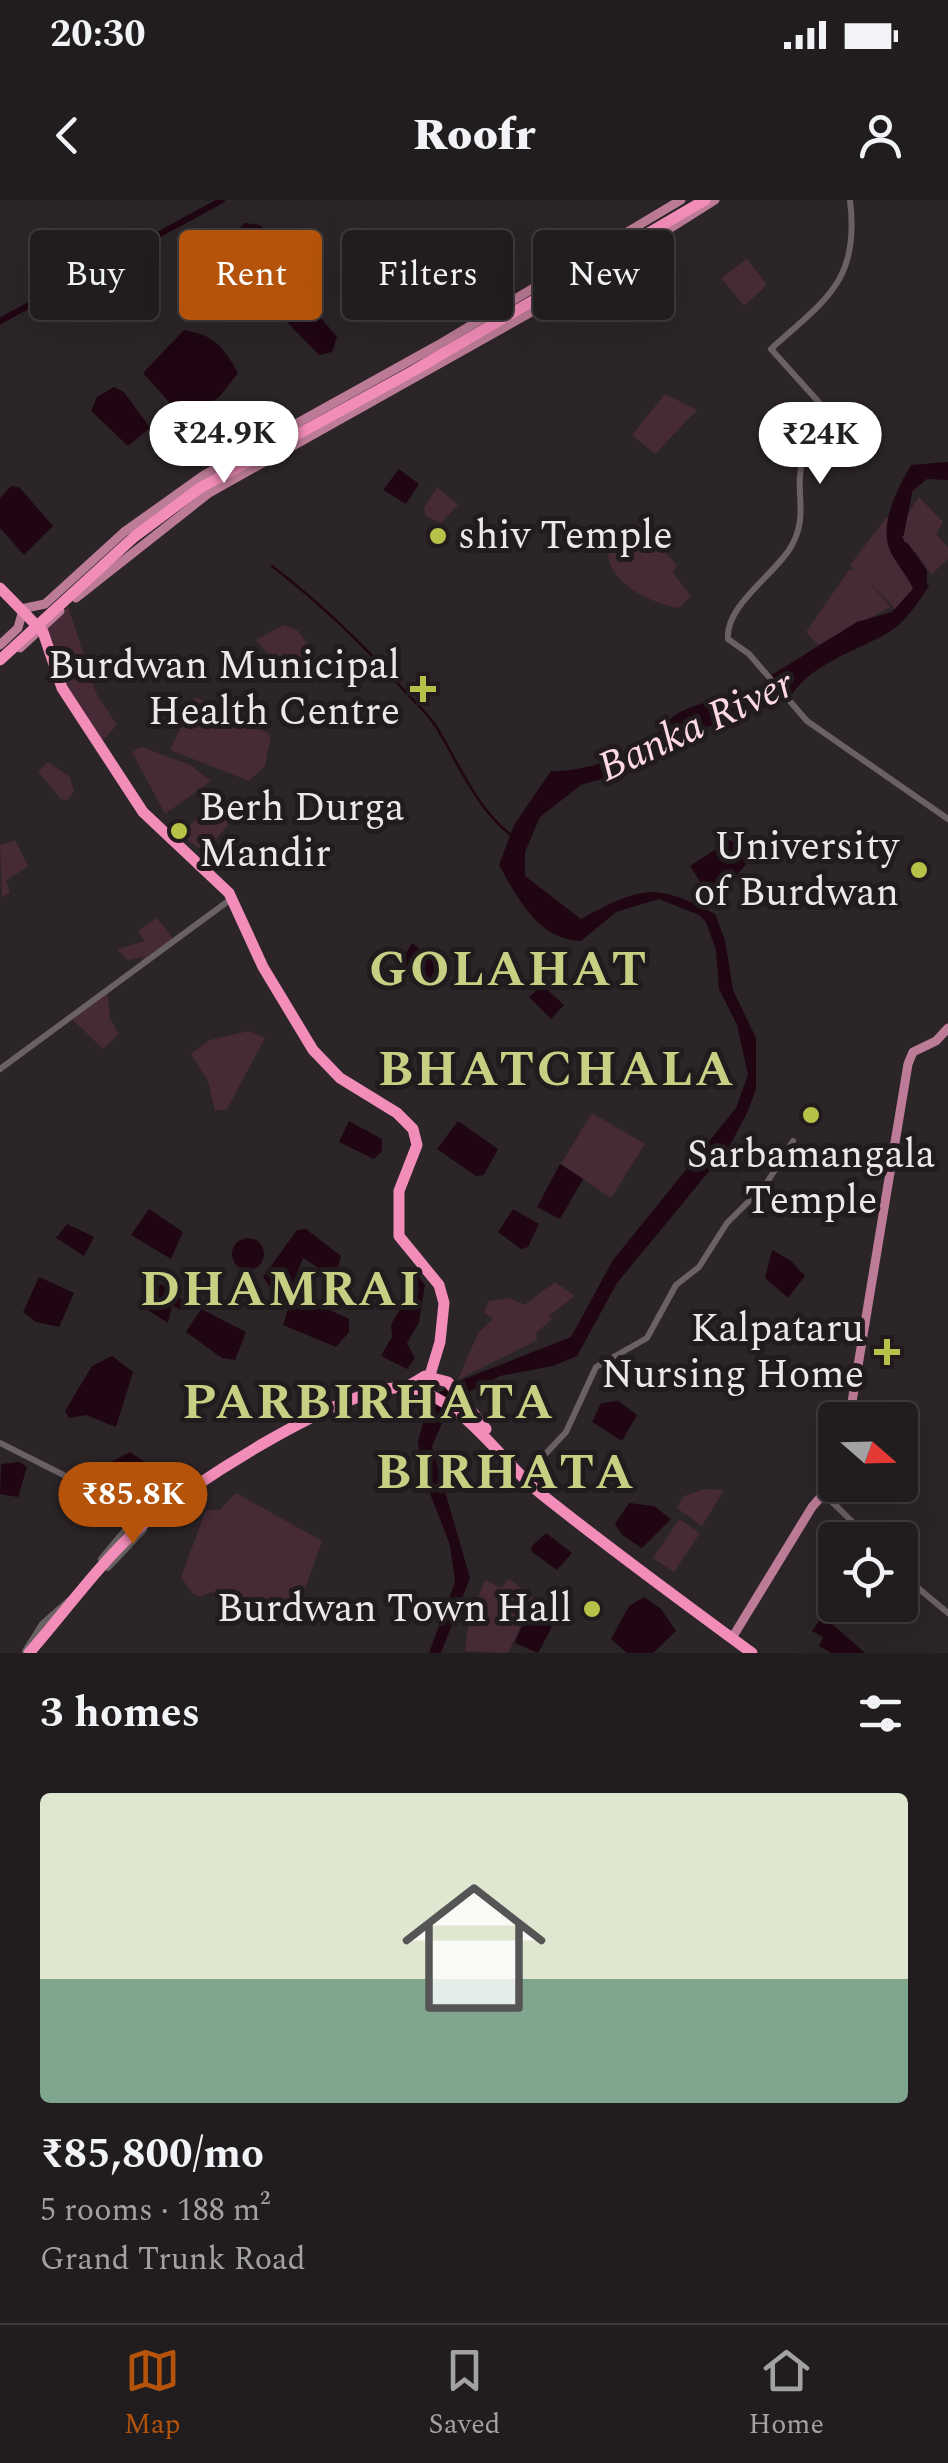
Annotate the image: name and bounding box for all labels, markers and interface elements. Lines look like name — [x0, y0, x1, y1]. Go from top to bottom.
text: 20:30 — [50, 6, 145, 64]
text: Roofr — [413, 101, 535, 170]
icon: back — [40, 108, 95, 163]
icon: person — [853, 108, 908, 163]
chip: Buy — [30, 230, 159, 320]
chip: Rent — [179, 230, 322, 320]
chip: Filters — [342, 230, 513, 320]
chip: New — [533, 230, 674, 320]
pin: ₹24.9K — [143, 401, 305, 486]
pin: ₹24K — [761, 402, 879, 487]
text: ₹24.9K — [171, 409, 277, 458]
text: ₹24K — [781, 410, 859, 459]
place label: shiv Temple — [458, 506, 673, 567]
marker: shiv Temple — [427, 525, 449, 547]
place label: Burdwan Municipal Health Centre — [48, 636, 400, 743]
water label: Banka River — [587, 653, 805, 799]
marker: Burdwan Municipal Health Centre — [410, 676, 436, 702]
place label: Berh Durga Mandir — [199, 778, 405, 885]
place label: University of Burdwan — [694, 817, 901, 924]
marker: Berh Durga Mandir — [168, 820, 190, 842]
marker: University of Burdwan — [908, 859, 930, 881]
district label: GOLAHAT — [369, 932, 649, 1008]
district label: BHATCHALA — [378, 1032, 736, 1108]
marker: Sarbamangala Temple — [800, 1104, 822, 1126]
place label: Sarbamangala Temple — [687, 1125, 936, 1232]
district label: DHAMRAI — [140, 1252, 422, 1328]
place label: Kalpataru Nursing Home — [601, 1299, 864, 1406]
marker: Kalpataru Nursing Home — [874, 1339, 900, 1365]
district label: PARBIRHATA — [182, 1365, 556, 1441]
north arrow — [818, 1402, 918, 1502]
map controls — [818, 1402, 918, 1622]
district label: BIRHATA — [376, 1435, 636, 1511]
pin: ₹85.8K — [52, 1462, 214, 1547]
text: ₹85.8K — [80, 1470, 186, 1519]
button: locate — [818, 1522, 918, 1622]
place label: Burdwan Town Hall — [217, 1579, 572, 1640]
marker: Burdwan Town Hall — [581, 1598, 603, 1620]
text: 3 homes — [40, 1682, 200, 1745]
icon: filters — [853, 1686, 908, 1741]
icon: home — [384, 1858, 564, 2038]
text: ₹85,800/mo — [40, 2123, 264, 2186]
text: 5 rooms · 188 m² — [40, 2186, 270, 2235]
text: Grand Trunk Road — [40, 2235, 306, 2284]
tab: Map — [124, 2343, 180, 2446]
tab: Saved — [429, 2343, 500, 2446]
tab: Home — [749, 2343, 824, 2446]

